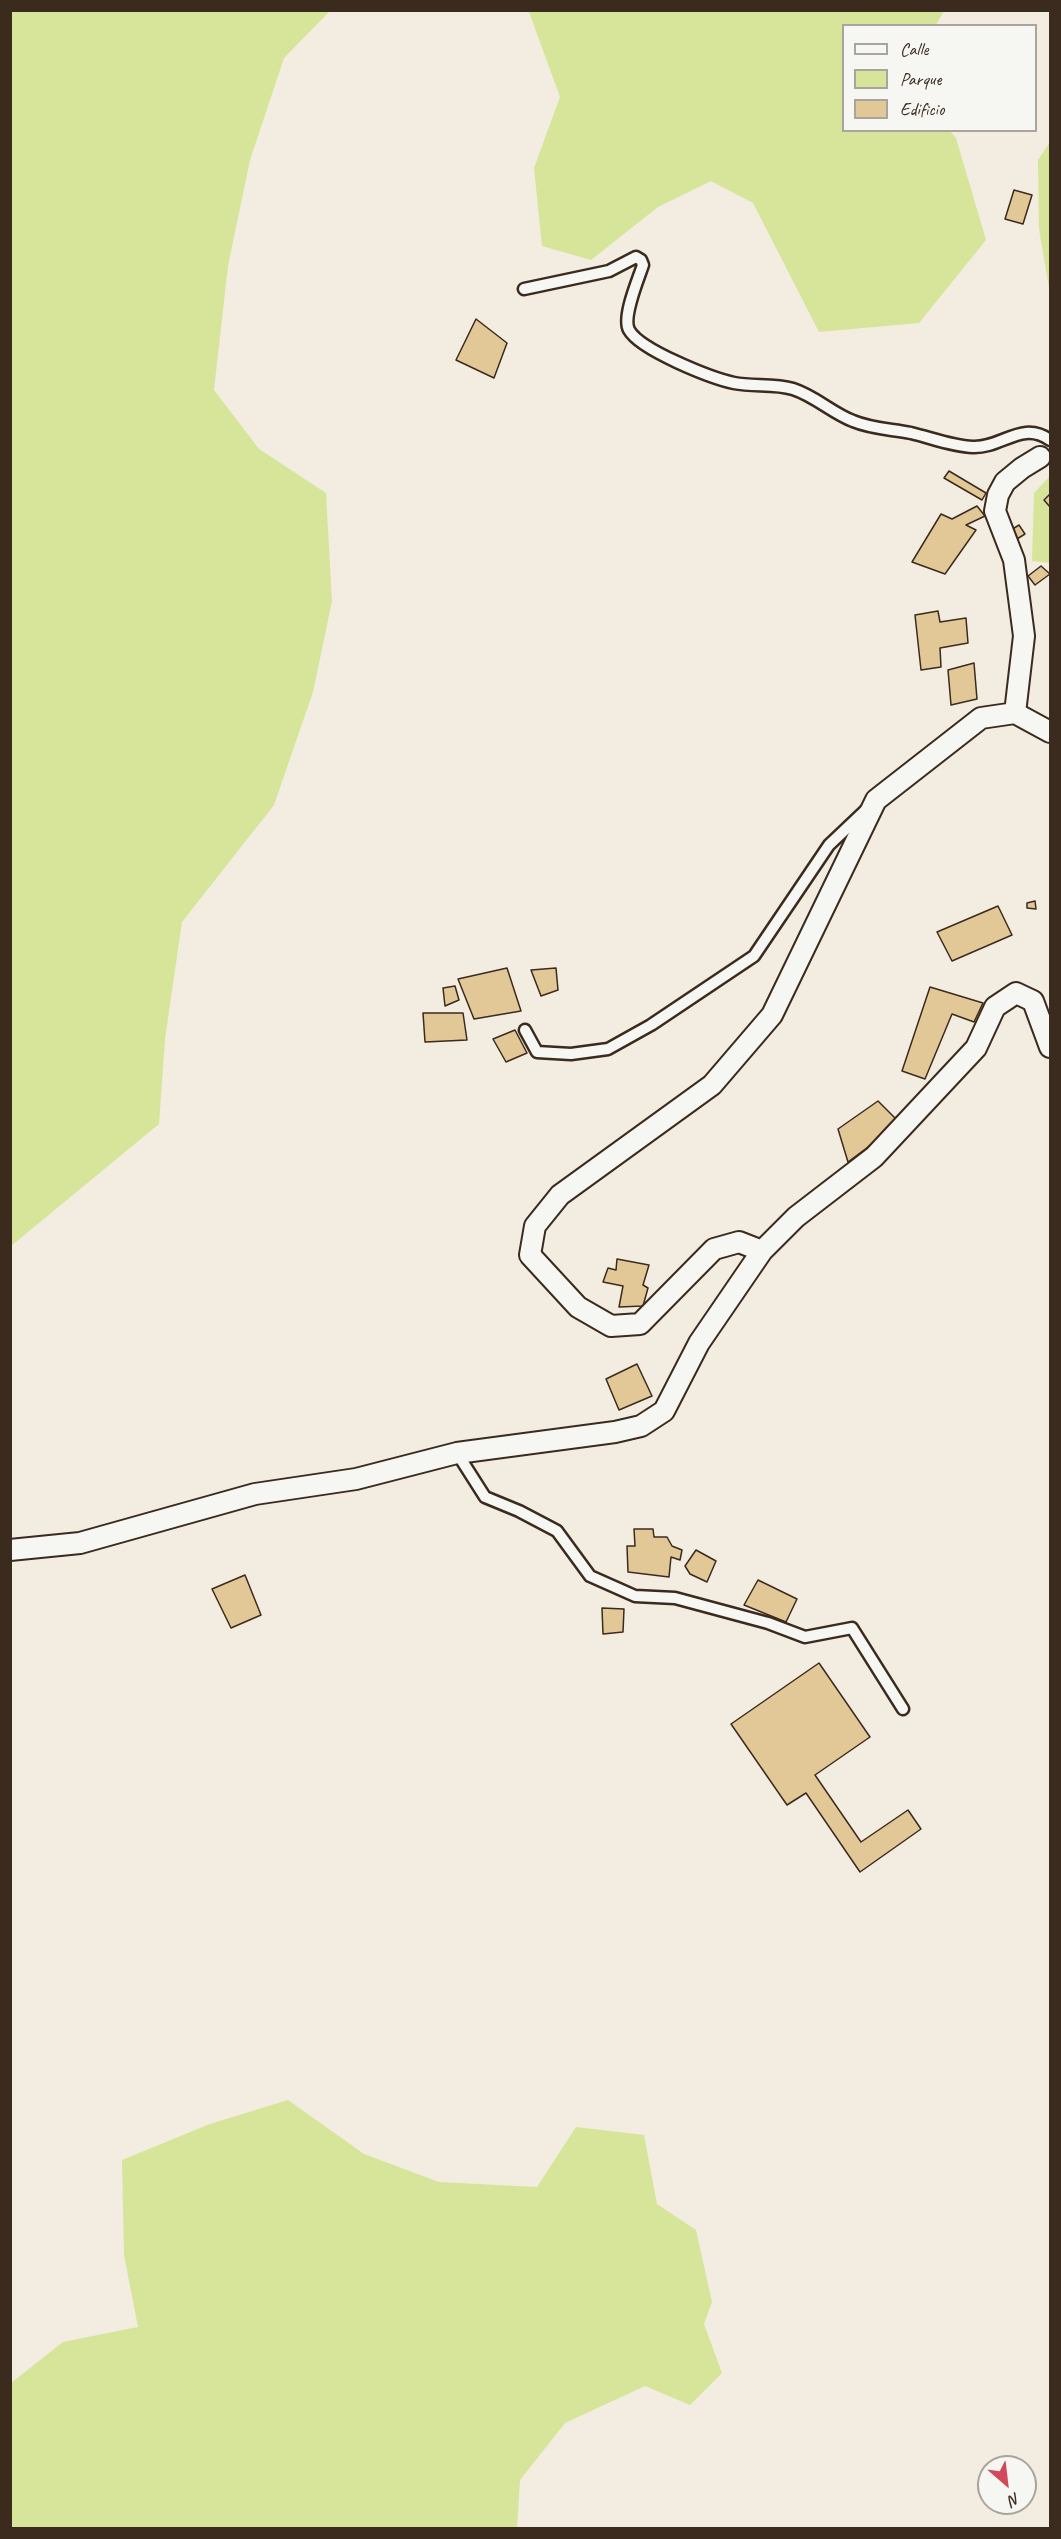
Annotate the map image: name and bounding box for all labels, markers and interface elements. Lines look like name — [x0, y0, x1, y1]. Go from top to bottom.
legend — [842, 24, 1037, 132]
text: Calle — [900, 38, 928, 60]
text: Parque — [900, 68, 941, 90]
text: Edificio — [900, 98, 944, 120]
north arrow — [977, 2455, 1037, 2515]
text: N — [1005, 2488, 1024, 2510]

